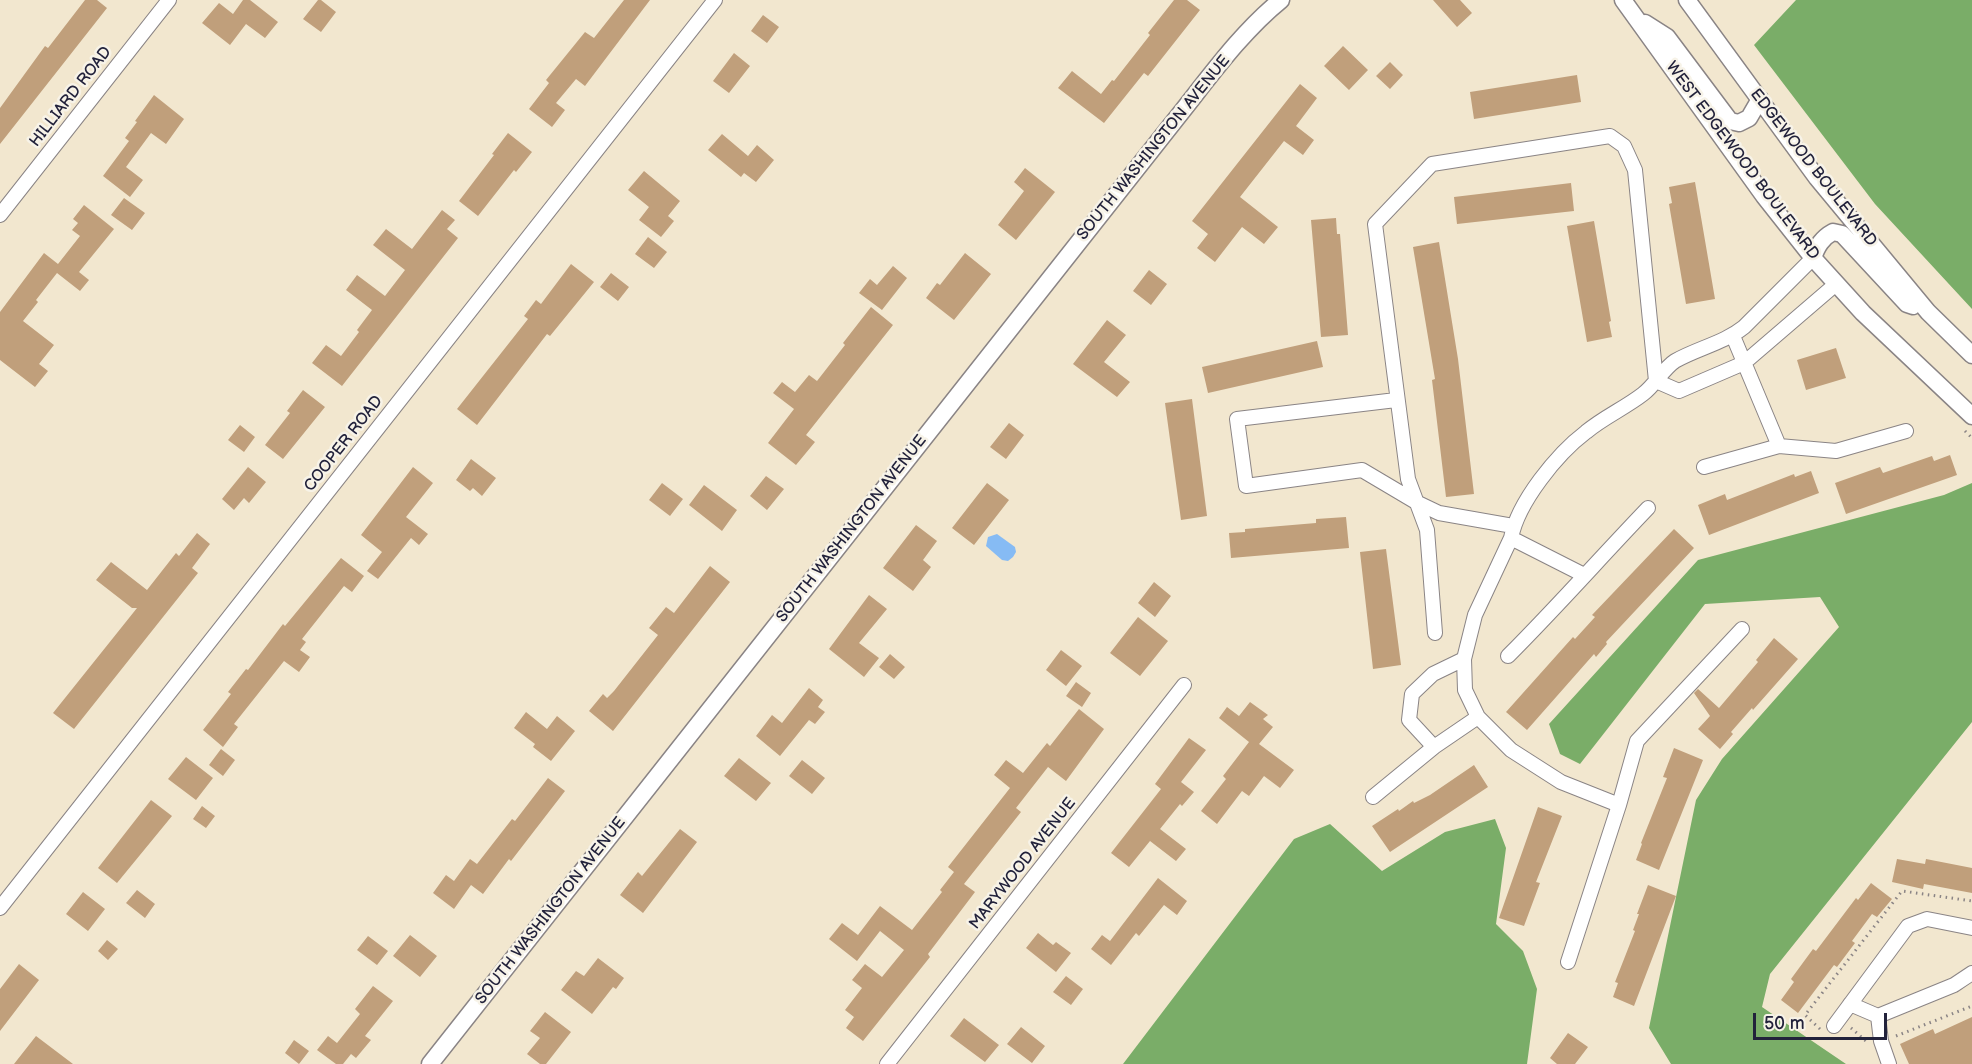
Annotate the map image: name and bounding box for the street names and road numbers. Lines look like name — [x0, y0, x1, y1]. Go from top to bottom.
street label: HILLIARD ROAD — [26, 43, 116, 151]
street label: SOUTH WASHINGTON AVENUE — [1073, 52, 1235, 244]
street label: WEST EDGEWOOD BOULEVARD — [1661, 58, 1823, 264]
street label: EDGEWOOD BOULEVARD — [1745, 85, 1881, 251]
street label: COOPER ROAD — [301, 392, 387, 496]
street label: SOUTH WASHINGTON AVENUE — [773, 432, 931, 626]
street label: MARYWOOD AVENUE — [966, 794, 1080, 934]
street label: SOUTH WASHINGTON AVENUE — [472, 814, 630, 1008]

